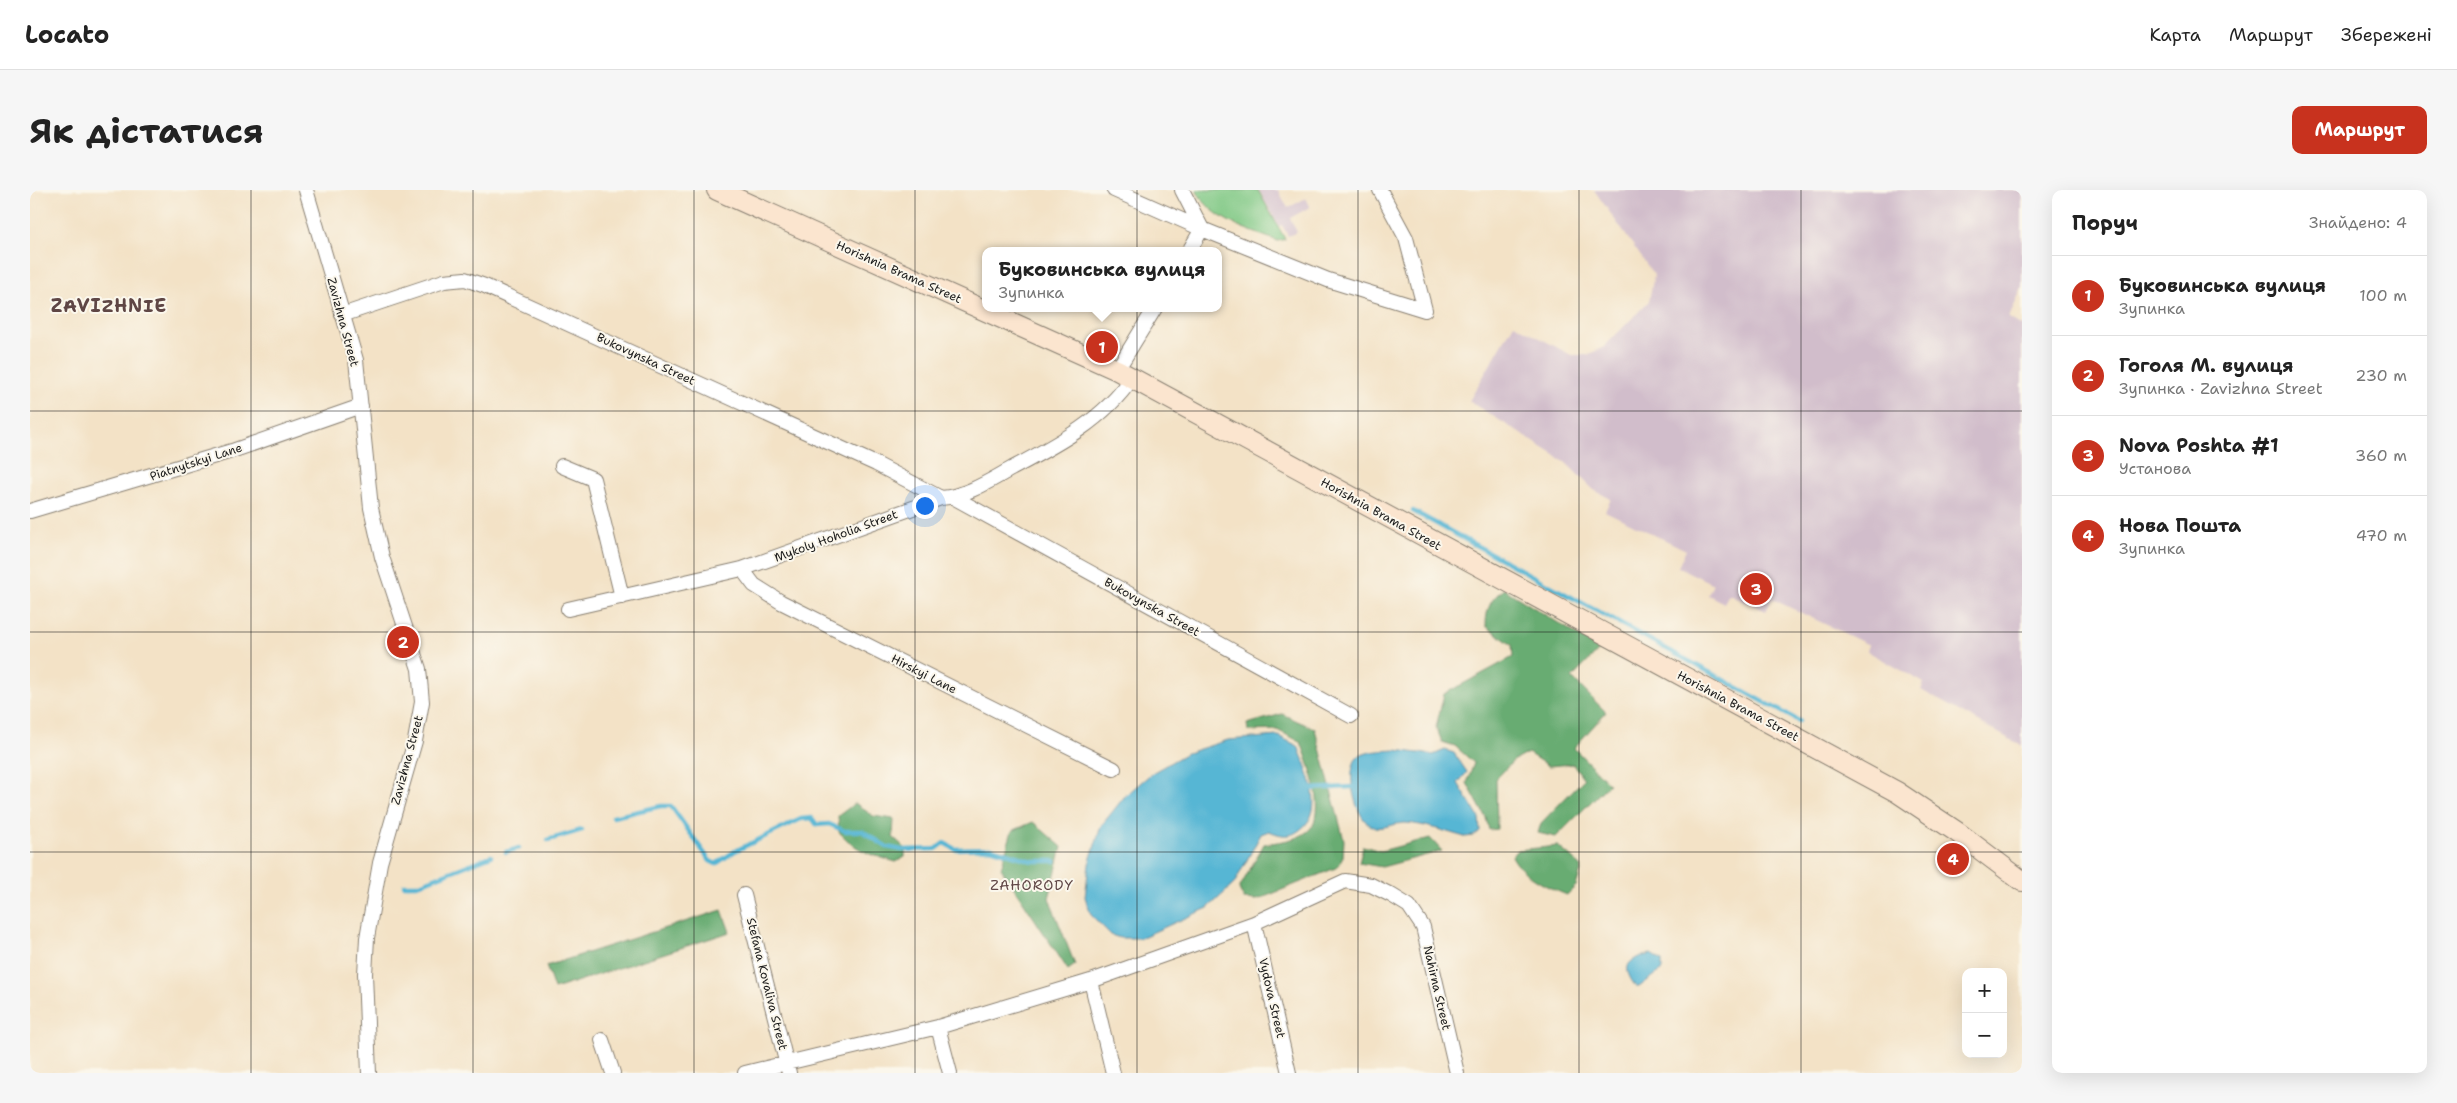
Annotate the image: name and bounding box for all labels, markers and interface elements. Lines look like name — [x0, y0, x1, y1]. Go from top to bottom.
text: Locato — [25, 19, 109, 51]
text: Карта — [2149, 23, 2201, 47]
text: Маршрут — [2229, 23, 2313, 47]
text: Збережені — [2341, 23, 2432, 47]
button: Маршрут — [2292, 106, 2427, 154]
text: Як дістатися — [30, 107, 264, 154]
text: Поруч — [2072, 209, 2138, 237]
text: Знайдено: 4 — [2309, 212, 2407, 233]
street label: Horishnia Brama Street — [834, 237, 964, 307]
popup — [982, 247, 1222, 312]
text: Буковинська вулиця — [998, 257, 1206, 282]
text: Буковинська вулиця — [2119, 273, 2326, 298]
street label: Zavizhna Street — [323, 276, 363, 368]
text: Зупинка — [998, 282, 1064, 303]
text: 1 — [2084, 285, 2092, 306]
text: 100 m — [2359, 285, 2407, 306]
district label: ZAVIZHNIE — [51, 294, 167, 318]
text: Зупинка — [2119, 298, 2185, 319]
pin: 1 — [1086, 328, 1118, 366]
street label: Bukovynska Street — [594, 329, 698, 389]
text: Гоголя М. вулиця — [2119, 353, 2294, 378]
text: 2 — [2082, 365, 2094, 386]
text: 230 m — [2355, 365, 2407, 386]
text: Зупинка · Zavizhna Street — [2119, 378, 2323, 399]
text: Nova Poshta #1 — [2119, 433, 2279, 458]
street label: Piatnytskyi Lane — [148, 439, 244, 484]
text: 3 — [2082, 445, 2094, 466]
text: 360 m — [2355, 445, 2407, 466]
text: Установа — [2119, 458, 2191, 479]
street label: Horishnia Brama Street — [1318, 474, 1444, 554]
your location — [912, 493, 938, 519]
street label: Mykoly Hoholia Street — [772, 506, 900, 566]
text: Нова Пошта — [2119, 513, 2241, 538]
text: 4 — [2082, 525, 2094, 546]
text: 470 m — [2356, 525, 2407, 546]
text: Зупинка — [2119, 538, 2185, 559]
pin: 3 — [1740, 570, 1772, 608]
street label: Bukovynska Street — [1101, 574, 1203, 640]
pin: 2 — [387, 623, 419, 661]
street label: Hirskyi Lane — [888, 651, 960, 697]
street label: Horishnia Brama Street — [1674, 667, 1802, 745]
street label: Zavizhna Street — [387, 714, 427, 806]
pin: 4 — [1937, 840, 1969, 878]
district label: ZAHORODY — [990, 876, 1074, 894]
street label: Stefana Kovaliva Street — [743, 916, 791, 1052]
street label: Nahirna Street — [1419, 944, 1455, 1032]
street label: Vydova Street — [1255, 956, 1289, 1040]
map controls — [1962, 968, 2007, 1058]
button: + — [1962, 968, 2007, 1013]
button: − — [1962, 1013, 2007, 1058]

